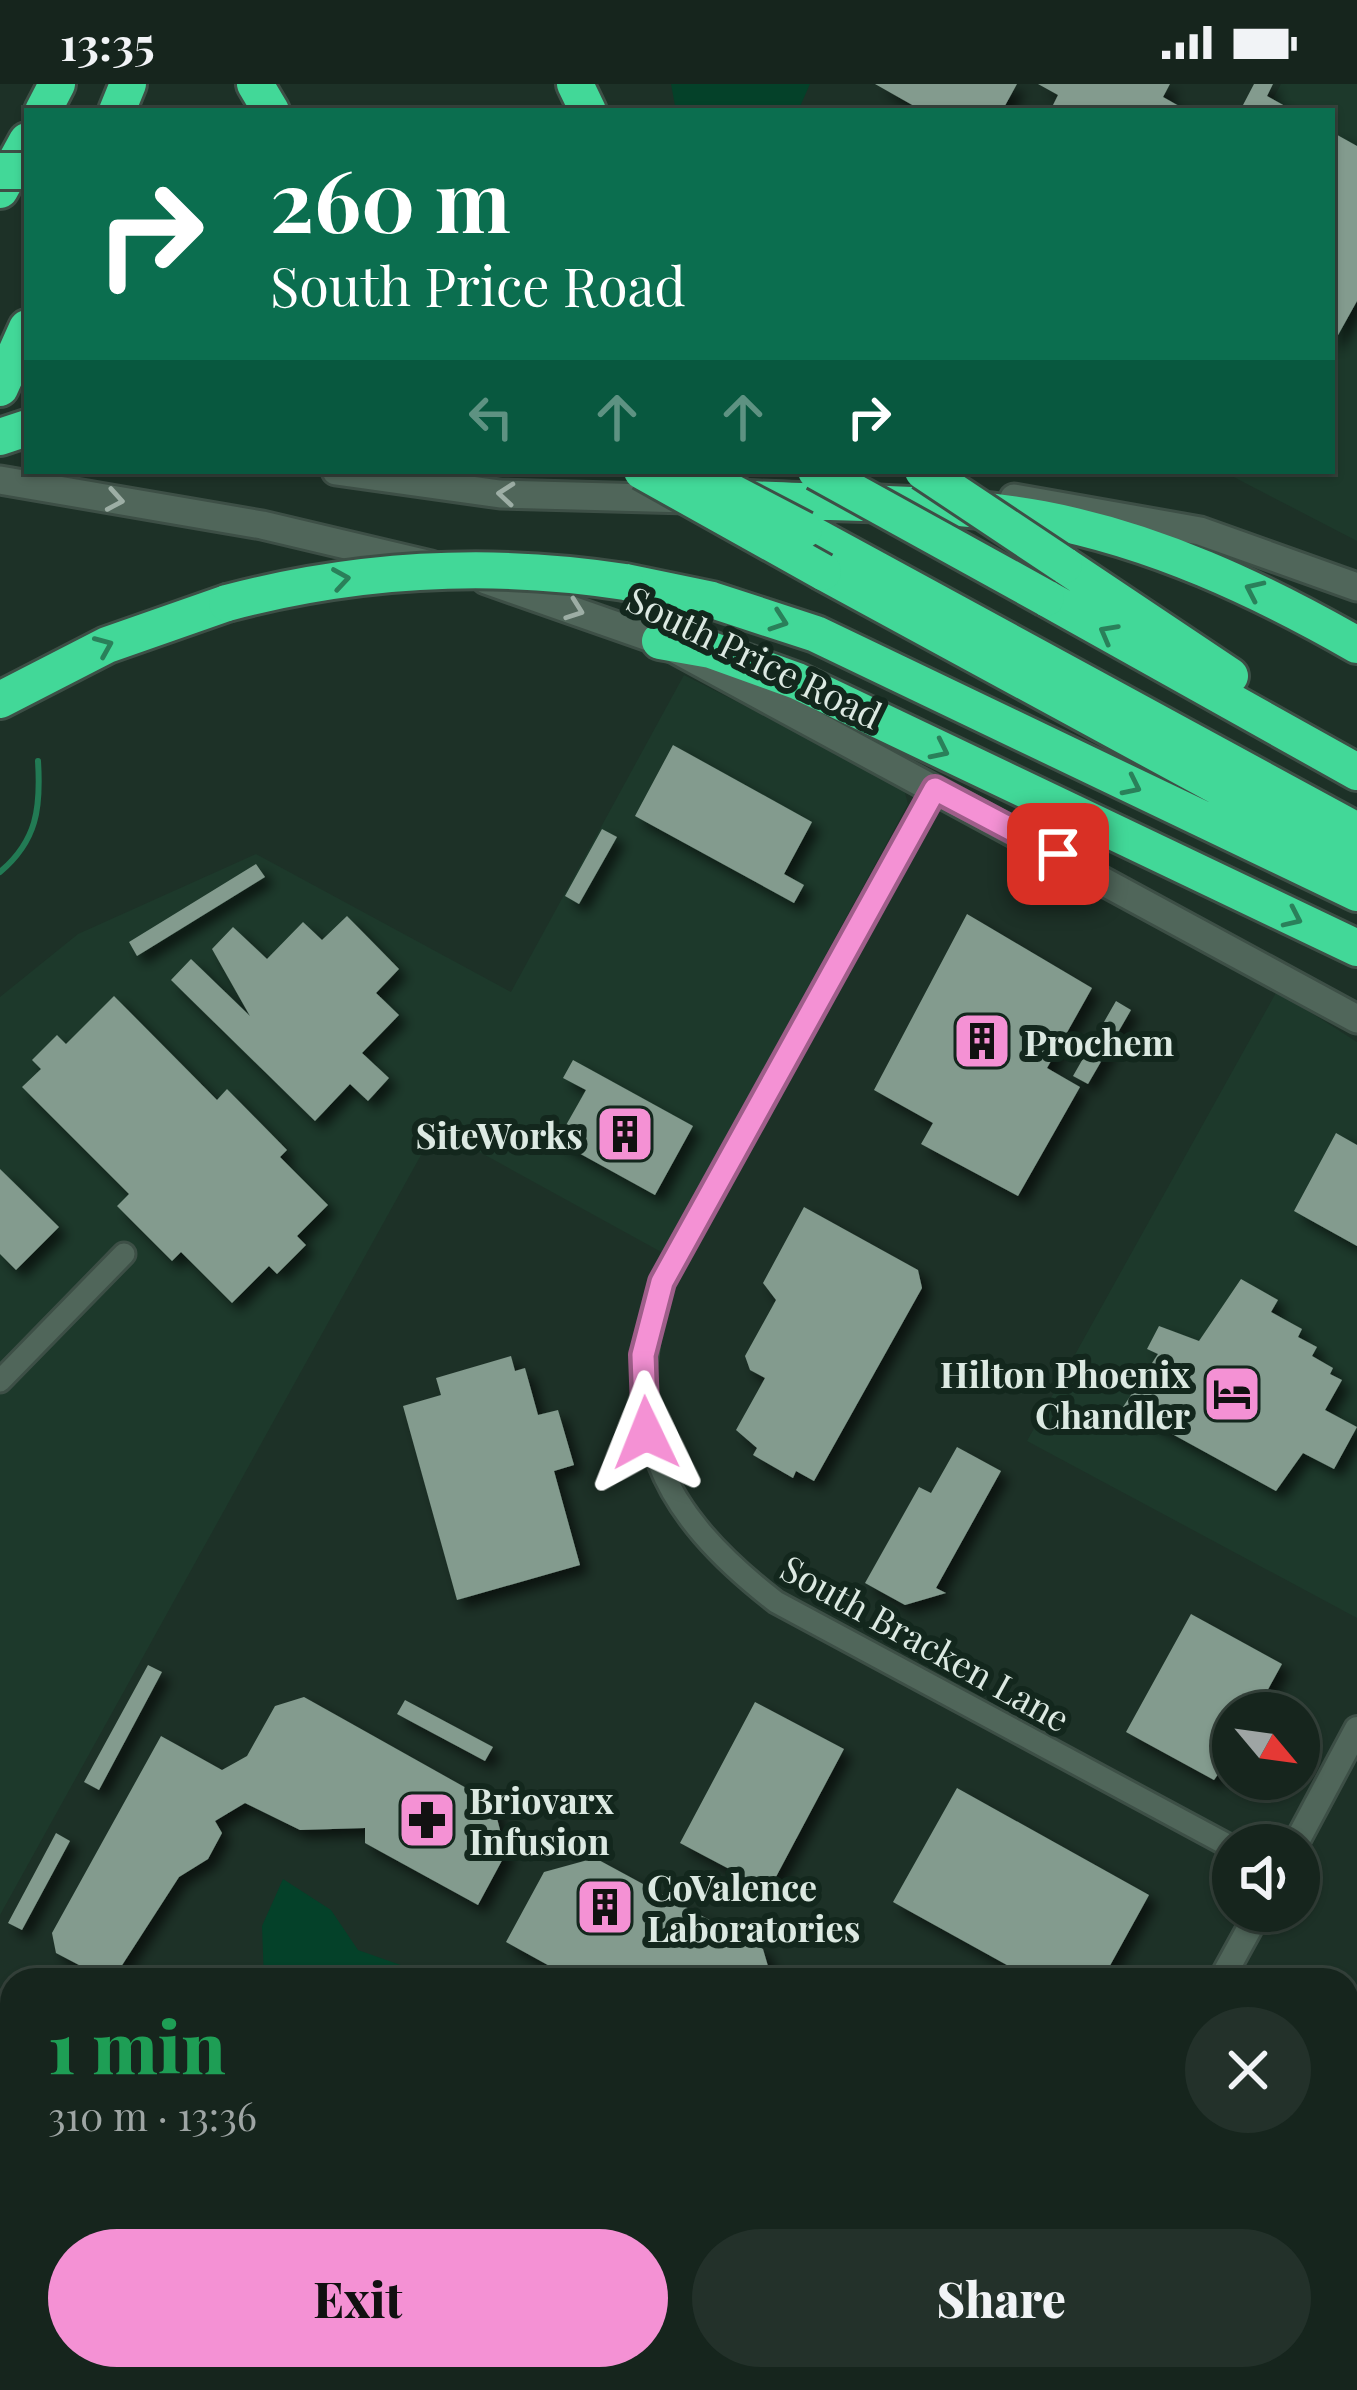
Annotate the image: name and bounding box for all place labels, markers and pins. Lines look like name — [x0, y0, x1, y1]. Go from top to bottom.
pin — [1007, 803, 1109, 905]
building icon: Prochem — [951, 1010, 1013, 1072]
place label: Prochem — [1024, 1017, 1174, 1065]
building icon: SiteWorks — [594, 1103, 656, 1165]
place label: SiteWorks — [415, 1110, 583, 1158]
place label: Hilton Phoenix Chandler — [940, 1349, 1191, 1438]
hotel icon: Hilton Phoenix Chandler — [1201, 1363, 1263, 1425]
place label: Briovarx Infusion — [469, 1775, 615, 1864]
pharmacy icon: Briovarx Infusion — [396, 1789, 458, 1851]
place label: CoValence Laboratories — [647, 1862, 860, 1951]
building icon: CoValence Laboratories — [574, 1876, 636, 1938]

